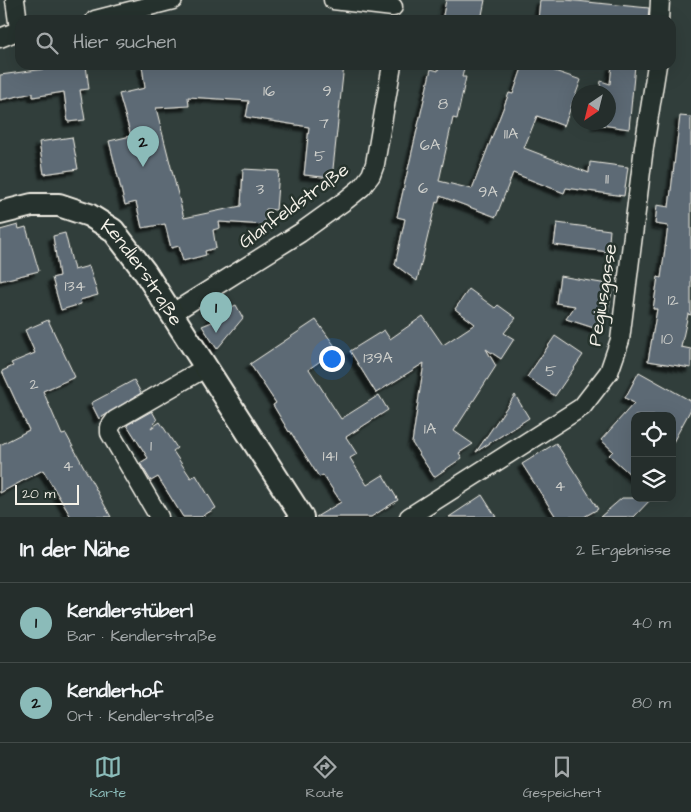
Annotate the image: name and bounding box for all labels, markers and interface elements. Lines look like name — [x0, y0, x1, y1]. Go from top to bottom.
search box — [15, 15, 676, 70]
icon: search — [33, 29, 61, 57]
text: Hier suchen — [73, 29, 176, 56]
house number: 16 — [263, 80, 275, 102]
house number: 9 — [322, 80, 332, 102]
north arrow — [571, 85, 616, 130]
house number: 8 — [438, 93, 448, 115]
house number: 7 — [319, 112, 329, 134]
house number: 11A — [504, 123, 518, 145]
pin: 2 — [127, 126, 159, 167]
house number: 6A — [420, 134, 440, 156]
house number: 5 — [314, 145, 326, 167]
street label: Glanfeldstraße — [233, 157, 355, 255]
house number: 11 — [605, 168, 609, 190]
house number: 6 — [418, 177, 428, 199]
house number: 3 — [256, 178, 264, 200]
house number: 9A — [478, 181, 498, 203]
street label: Kendlerstraße — [96, 212, 189, 331]
street label: Pegiusgasse — [582, 242, 625, 348]
house number: 134 — [64, 275, 86, 297]
house number: 12 — [667, 289, 679, 311]
pin: 1 — [200, 292, 232, 333]
house number: 10 — [661, 328, 673, 350]
your location — [319, 346, 345, 372]
house number: 139A — [363, 347, 393, 369]
house number: 5 — [545, 360, 557, 382]
house number: 2 — [29, 373, 39, 395]
map controls — [631, 412, 676, 502]
button: locate — [631, 412, 676, 457]
house number: 1A — [424, 418, 436, 440]
house number: 1 — [150, 435, 152, 457]
house number: 141 — [323, 445, 337, 467]
house number: 4 — [63, 455, 74, 477]
button: layers — [631, 457, 676, 502]
house number: 4 — [555, 475, 566, 497]
scale bar — [15, 482, 79, 505]
text: 20 m — [22, 484, 55, 504]
text: In der Nähe — [20, 535, 130, 564]
text: 2 Ergebnisse — [576, 539, 671, 561]
text: Kendlerstüberl — [67, 598, 193, 625]
text: 1 — [35, 612, 37, 634]
text: 40 m — [631, 612, 671, 634]
text: Bar · Kendlerstraße — [67, 625, 216, 647]
text: Kendlerhof — [67, 678, 163, 705]
text: 2 — [31, 692, 41, 714]
text: 80 m — [632, 692, 671, 714]
text: Ort · Kendlerstraße — [67, 705, 214, 727]
tab: Karte — [90, 753, 126, 803]
tab: Route — [305, 753, 344, 803]
tab: Gespeichert — [523, 753, 601, 803]

